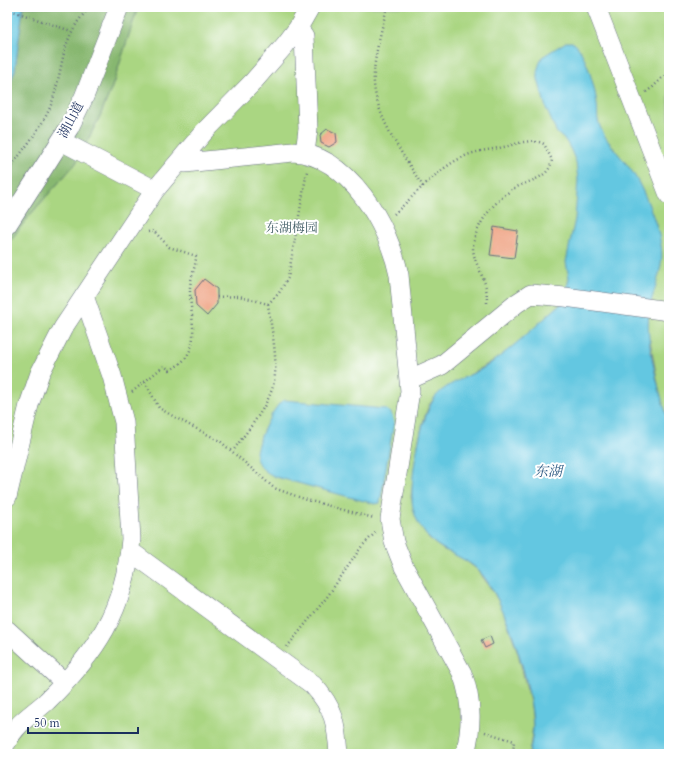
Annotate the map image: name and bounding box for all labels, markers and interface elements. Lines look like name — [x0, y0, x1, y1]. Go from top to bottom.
street label: 湖山道 — [54, 99, 88, 141]
park label: 东湖梅园 — [266, 219, 318, 237]
water label: 东湖 — [534, 462, 565, 481]
scale bar — [28, 709, 138, 735]
text: 50 m — [34, 715, 61, 731]

